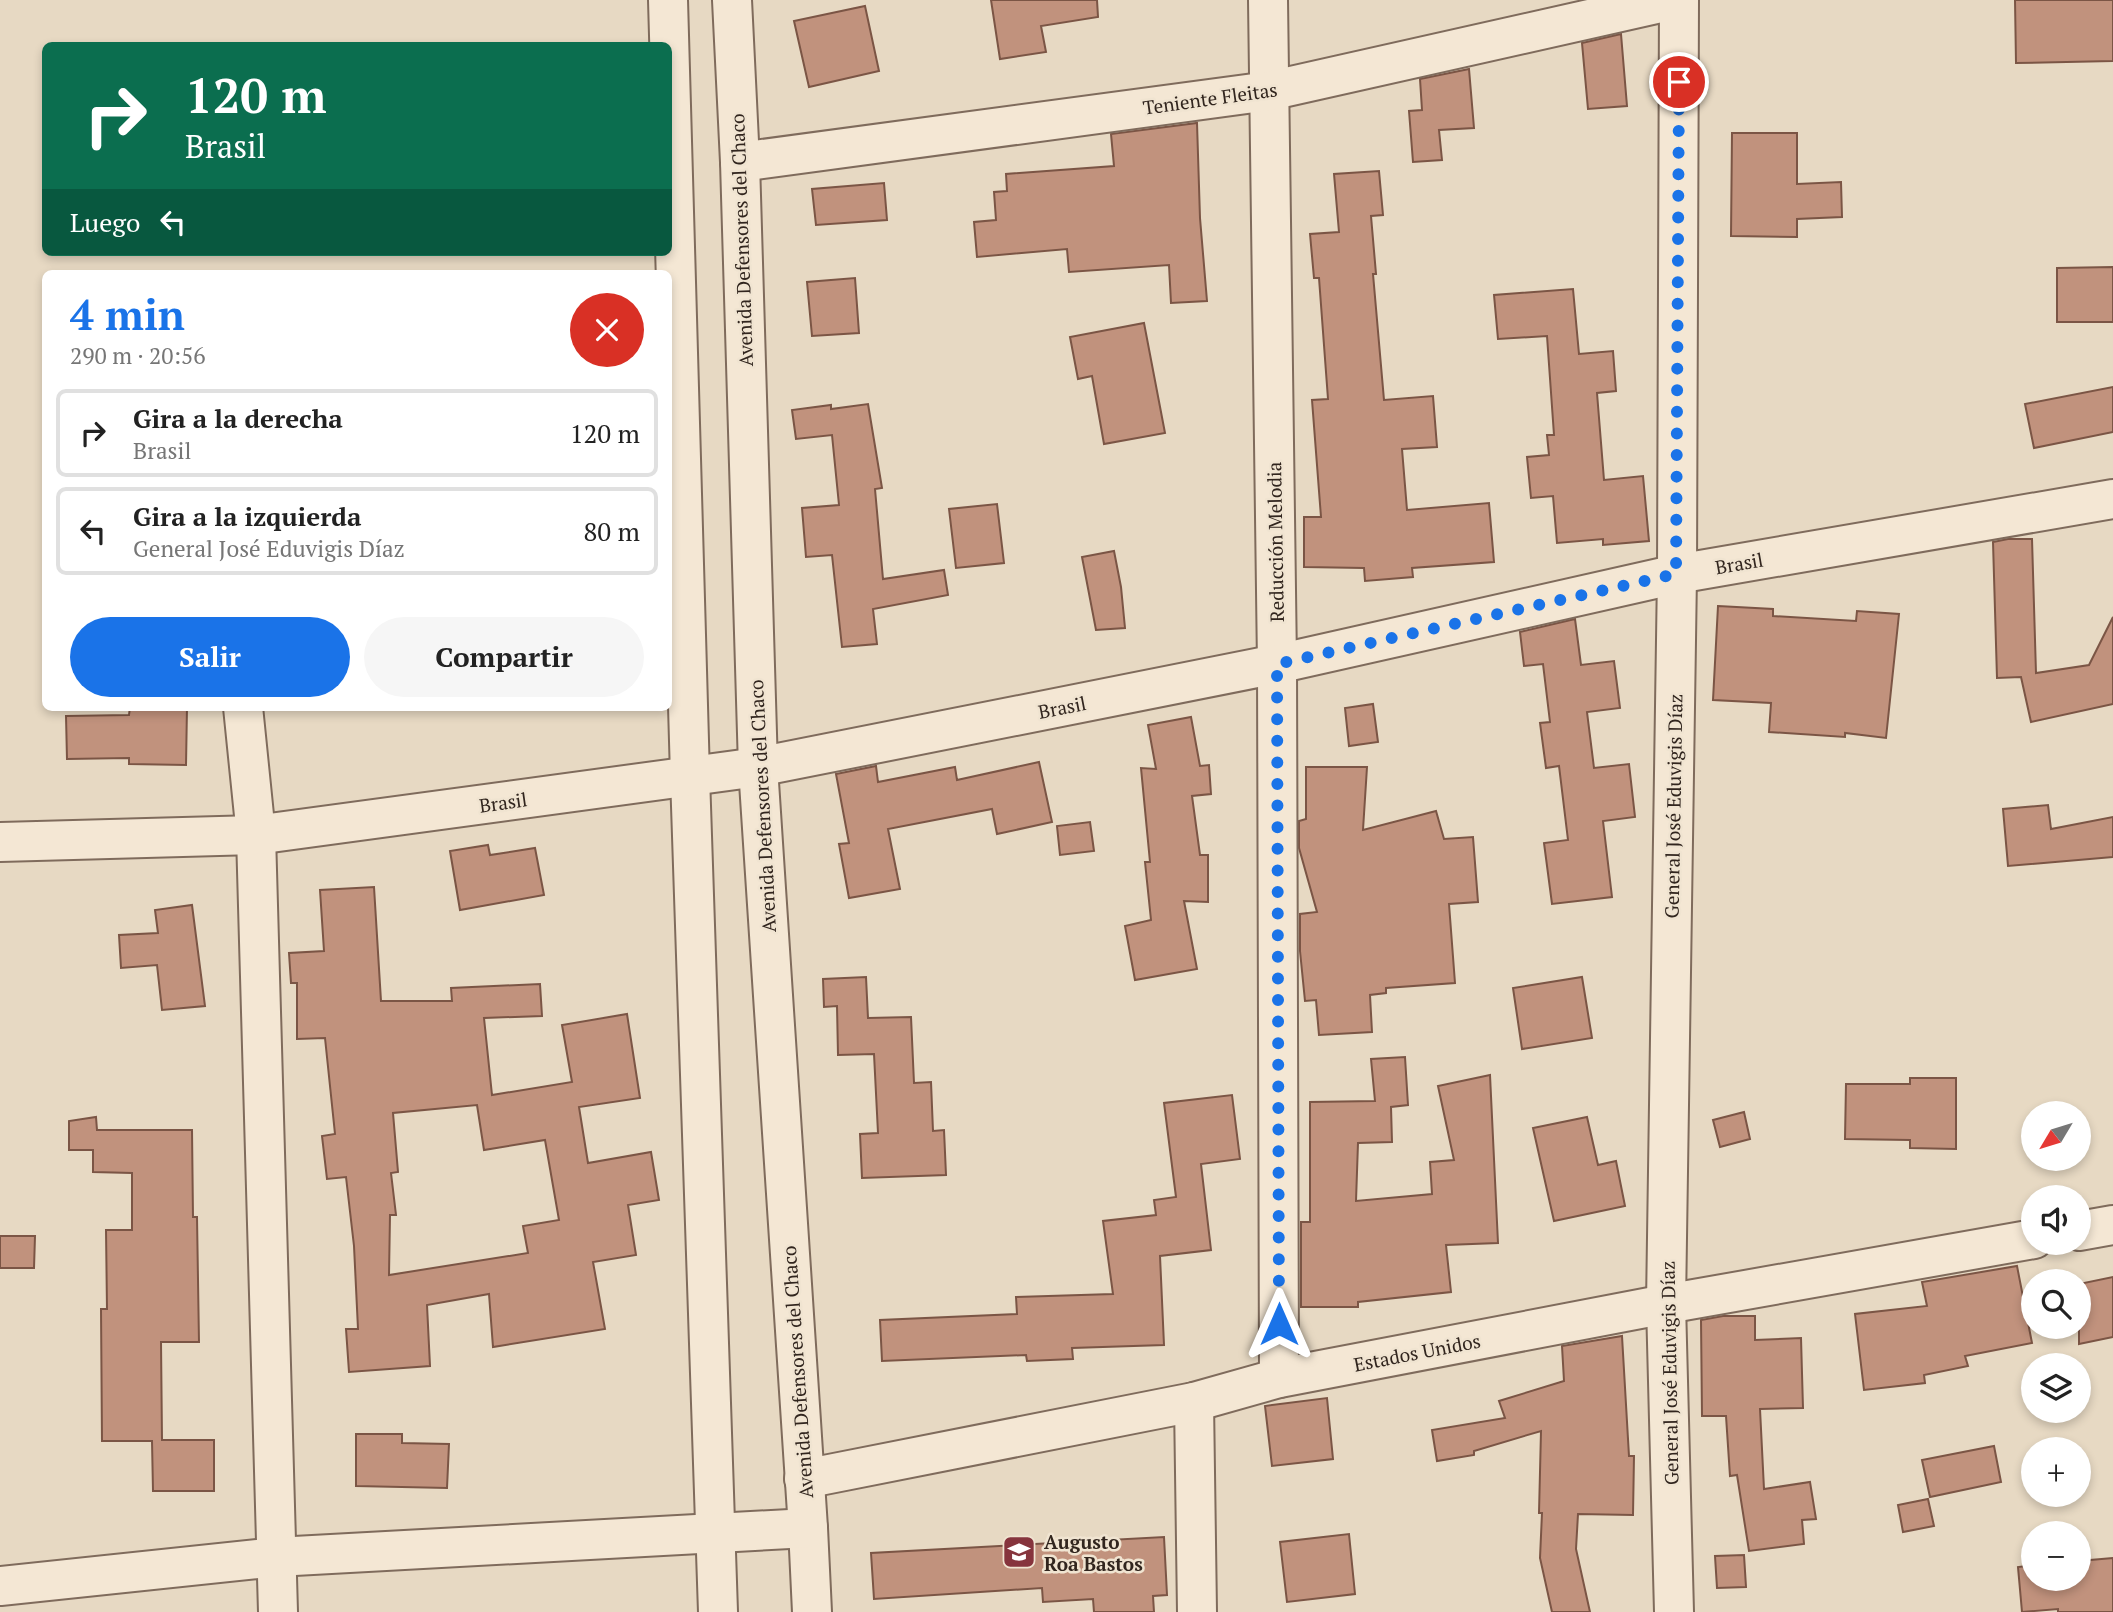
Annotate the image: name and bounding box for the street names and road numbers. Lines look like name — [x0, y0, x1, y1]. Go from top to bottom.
street label: Teniente Fleitas — [1141, 76, 1279, 120]
street label: Avenida Defensores del Chaco — [724, 113, 758, 367]
street label: Reducción Melodia — [1261, 461, 1289, 622]
street label: Brasil — [1713, 547, 1765, 579]
street label: Avenida Defensores del Chaco — [743, 679, 781, 933]
street label: Brasil — [1036, 690, 1088, 724]
street label: General José Eduvigis Díaz — [1659, 694, 1687, 918]
street label: Brasil — [477, 786, 529, 818]
street label: Avenida Defensores del Chaco — [776, 1245, 818, 1499]
street label: General José Eduvigis Díaz — [1655, 1261, 1683, 1485]
street label: Estados Unidos — [1351, 1327, 1483, 1377]

